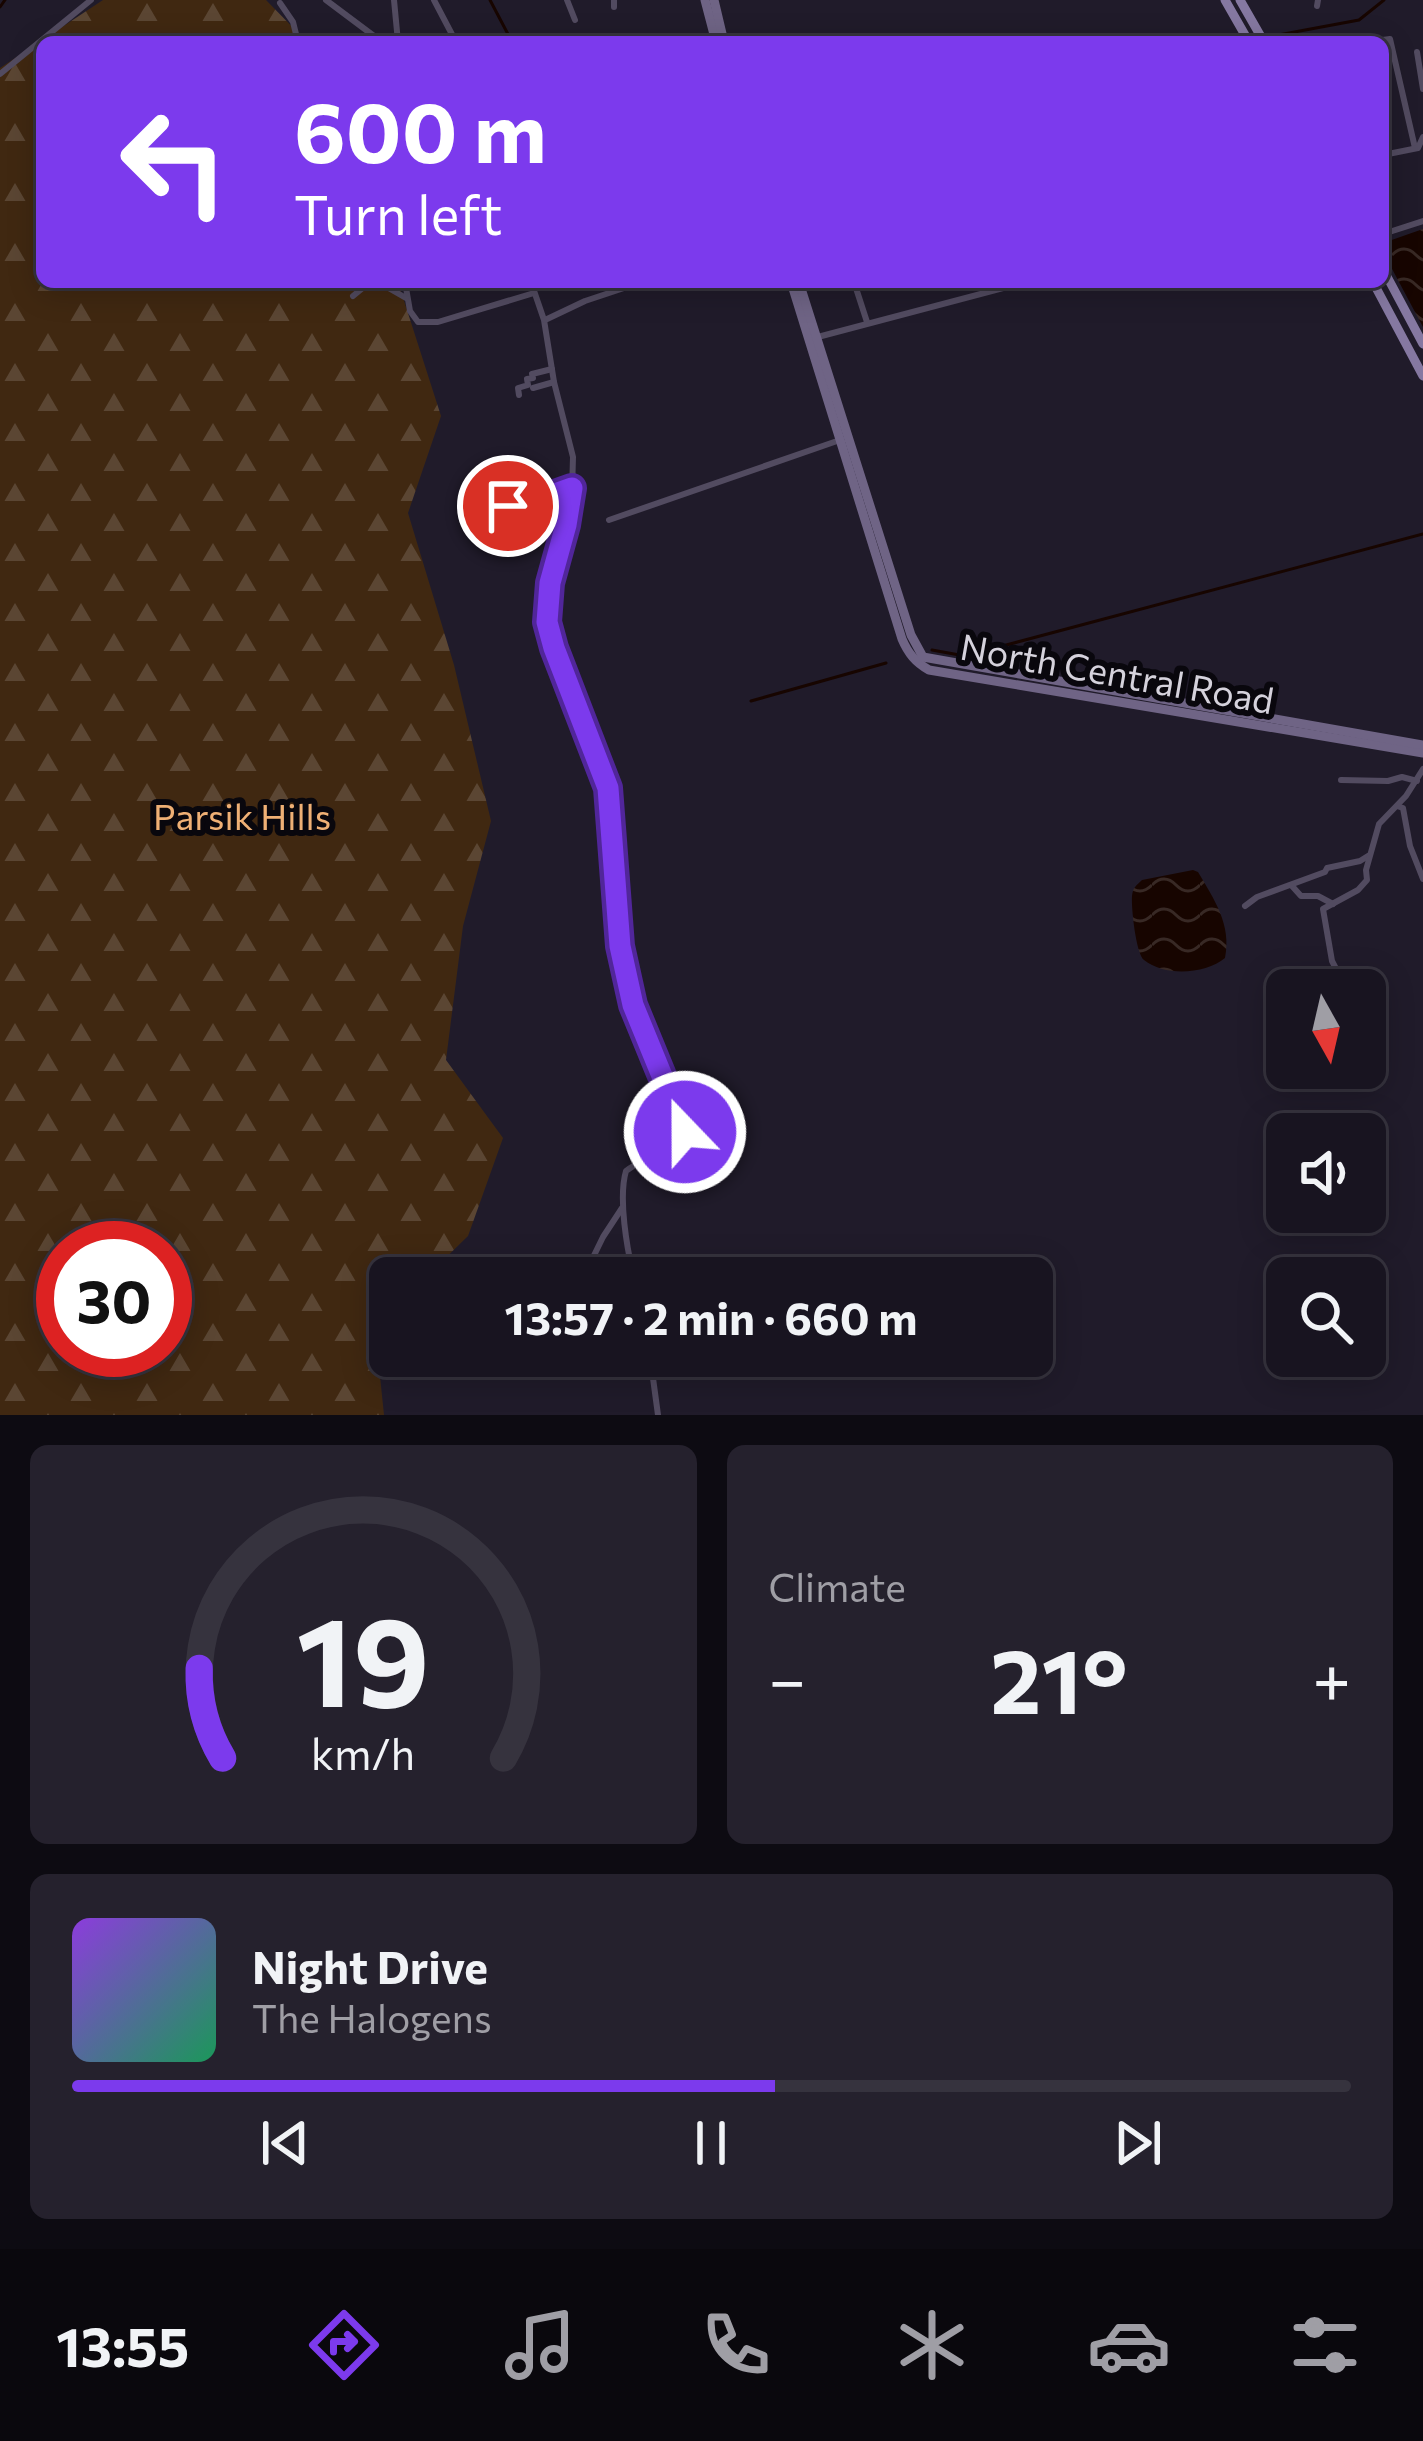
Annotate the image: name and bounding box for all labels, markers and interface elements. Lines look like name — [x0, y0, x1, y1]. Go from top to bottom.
text: 600 m — [294, 78, 547, 180]
icon: left — [96, 84, 252, 240]
text: Turn left — [294, 180, 502, 246]
pin — [457, 455, 559, 557]
icon: arrive — [475, 473, 541, 539]
street label: North Central Road — [957, 623, 1277, 721]
park label: Parsik Hills — [153, 793, 331, 837]
north arrow — [1266, 969, 1386, 1089]
map controls — [1266, 969, 1386, 1377]
position arrow — [622, 1069, 748, 1195]
button: sound — [1266, 1113, 1386, 1233]
speed limit sign: 30 — [36, 1221, 192, 1377]
button: search — [1266, 1257, 1386, 1377]
text: 13:57 · 2 min · 660 m — [505, 1289, 917, 1344]
text: Climate — [769, 1562, 906, 1610]
text: 19 — [297, 1580, 430, 1733]
text: 21° — [990, 1622, 1128, 1733]
text: − — [769, 1637, 806, 1718]
text: + — [1312, 1637, 1351, 1718]
text: km/h — [311, 1725, 415, 1778]
text: Night Drive — [252, 1938, 488, 1993]
text: The Halogens — [252, 1993, 492, 2041]
icon: previous — [252, 2110, 318, 2176]
icon: pause — [678, 2110, 744, 2176]
icon: next — [1105, 2110, 1171, 2176]
icon: directions — [302, 2303, 386, 2387]
icon: music — [498, 2303, 582, 2387]
icon: phone — [694, 2303, 778, 2387]
icon: climate — [890, 2303, 974, 2387]
icon: car — [1087, 2303, 1171, 2387]
icon: filters — [1283, 2303, 1367, 2387]
text: 13:55 — [56, 2312, 189, 2378]

